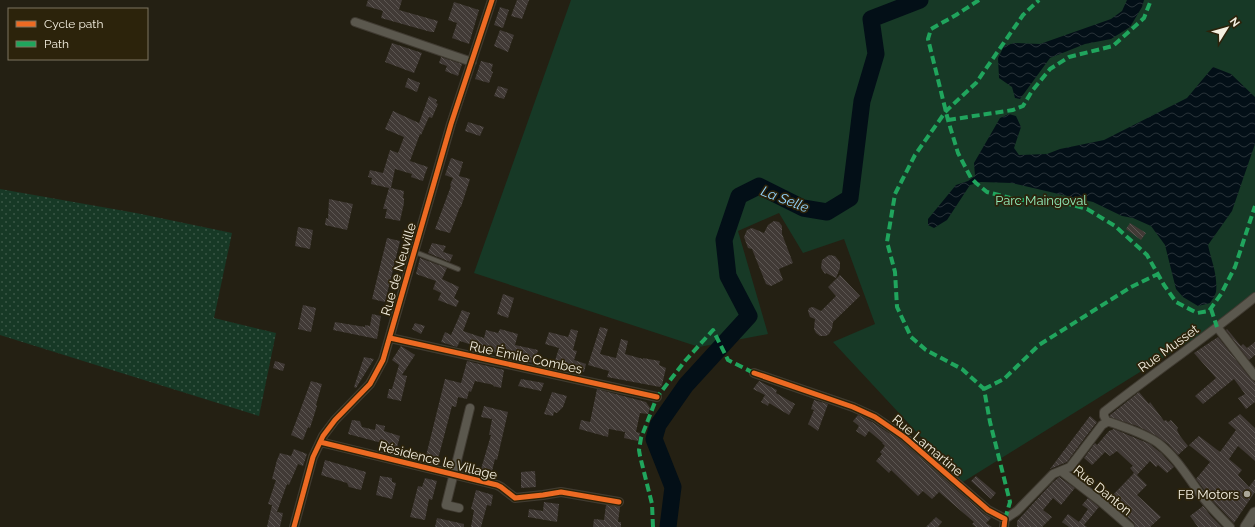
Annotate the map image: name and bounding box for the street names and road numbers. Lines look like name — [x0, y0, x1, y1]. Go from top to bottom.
street label: Rue de Neuville — [378, 221, 419, 317]
street label: Rue Musset — [1135, 321, 1202, 375]
street label: Rue Émile Combes — [468, 338, 584, 377]
street label: Rue Lamartine — [889, 411, 966, 480]
street label: Résidence le Village — [377, 438, 499, 483]
street label: Rue Danton — [1071, 462, 1135, 518]

